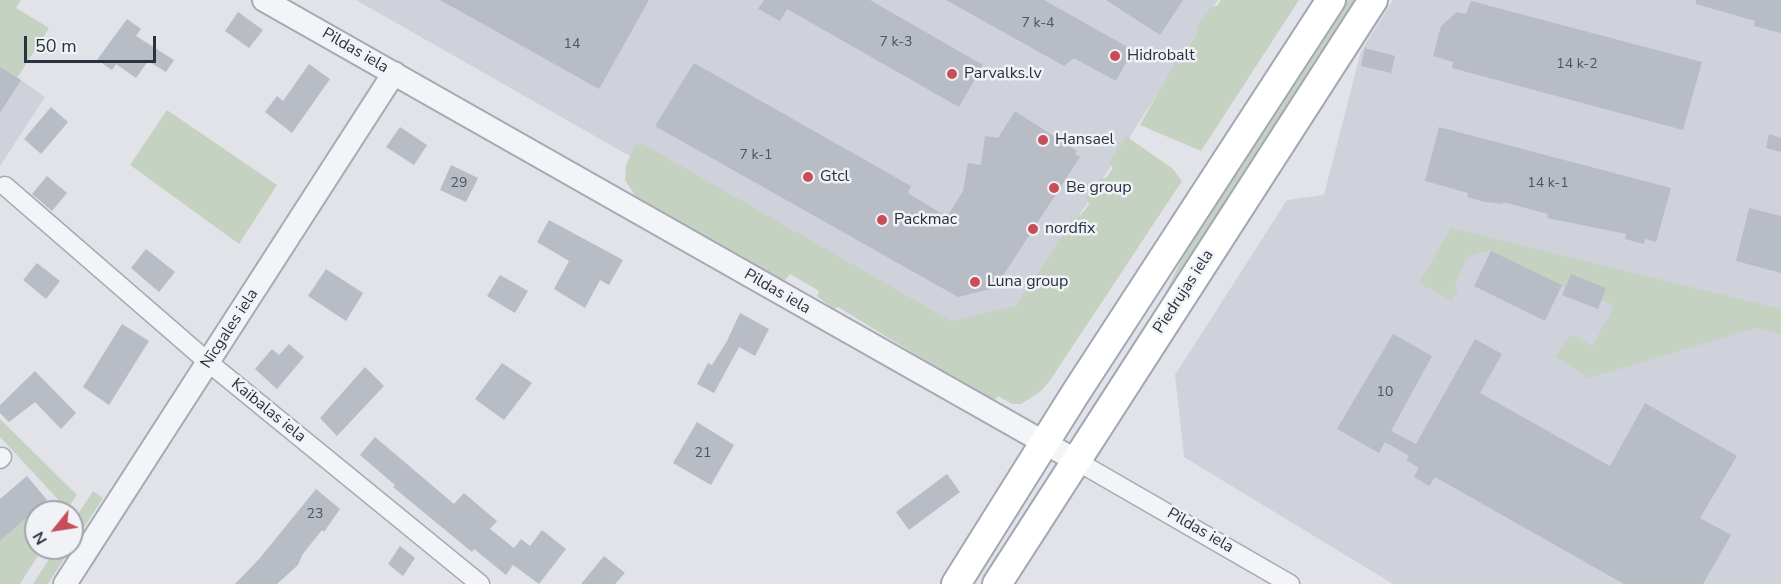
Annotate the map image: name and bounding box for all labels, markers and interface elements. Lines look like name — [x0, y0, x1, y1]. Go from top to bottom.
house number: 7 k-4 — [1022, 16, 1054, 32]
scale bar — [27, 24, 159, 62]
street label: Pildas iela — [318, 24, 392, 78]
text: 50 m — [35, 34, 77, 58]
house number: 7 k-3 — [880, 35, 912, 51]
house number: 14 — [564, 37, 580, 53]
place label: Hidrobalt — [1127, 46, 1195, 66]
marker: Hidrobalt — [1108, 49, 1122, 63]
house number: 14 k-2 — [1556, 57, 1598, 73]
place label: Parvalks.lv — [964, 64, 1042, 84]
marker: Parvalks.lv — [945, 67, 959, 81]
place label: Hansael — [1055, 130, 1114, 150]
marker: Hansael — [1036, 133, 1050, 147]
house number: 7 k-1 — [740, 148, 772, 164]
place label: Gtcl — [820, 167, 849, 187]
marker: Gtcl — [801, 170, 815, 184]
house number: 29 — [451, 176, 467, 192]
house number: 14 k-1 — [1527, 176, 1569, 192]
place label: Be group — [1066, 178, 1132, 198]
marker: Be group — [1047, 181, 1061, 195]
place label: Packmac — [894, 210, 957, 230]
marker: Packmac — [875, 213, 889, 227]
place label: nordfix — [1045, 219, 1095, 239]
marker: nordfix — [1026, 222, 1040, 236]
street label: Piedrujas iela — [1150, 247, 1218, 337]
street label: Pildas iela — [740, 265, 814, 319]
place label: Luna group — [987, 272, 1068, 292]
marker: Luna group — [968, 275, 982, 289]
street label: Nīcgales iela — [197, 286, 263, 372]
street label: Kaibalas iela — [227, 375, 309, 447]
house number: 10 — [1377, 385, 1393, 401]
house number: 21 — [695, 446, 711, 462]
north arrow — [24, 500, 84, 560]
street label: Pildas iela — [1163, 504, 1237, 558]
house number: 23 — [307, 507, 323, 523]
text: N — [28, 527, 53, 549]

